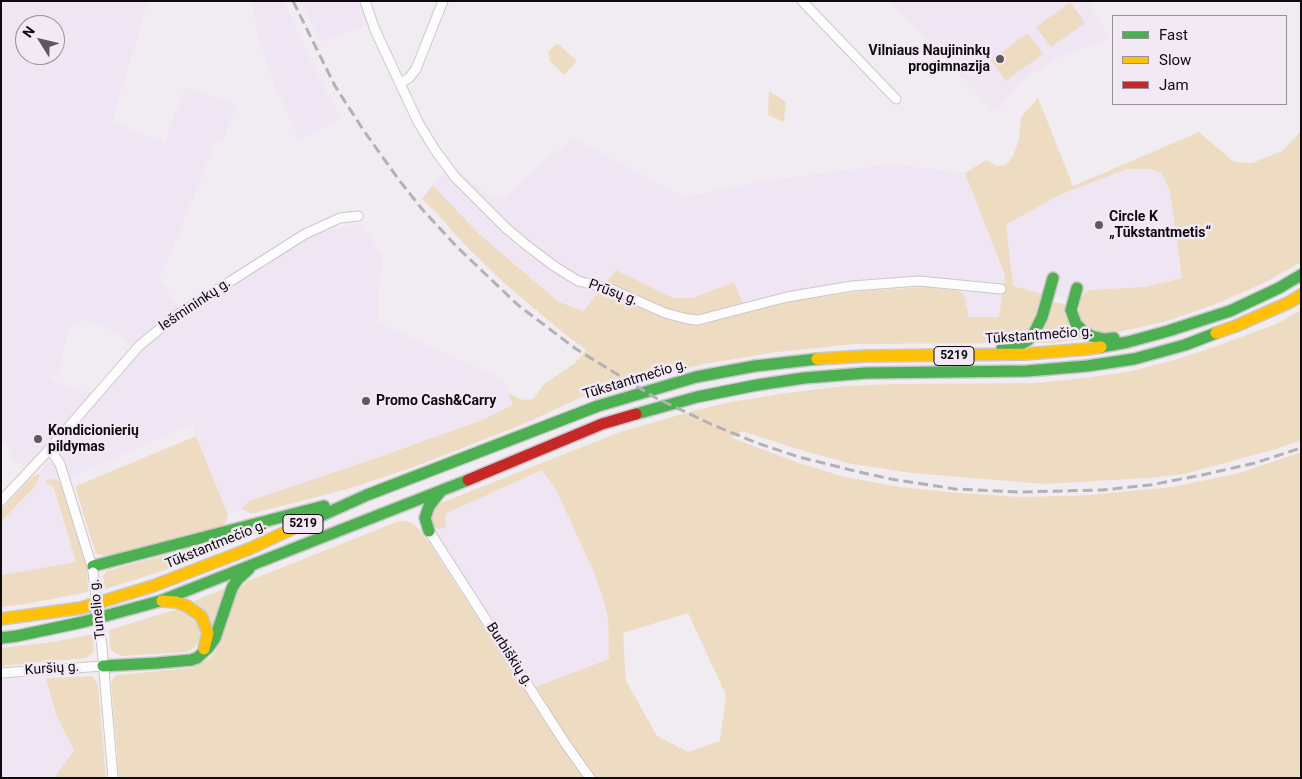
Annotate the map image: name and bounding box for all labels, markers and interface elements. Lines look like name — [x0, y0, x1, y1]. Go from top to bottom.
north arrow — [15, 15, 65, 65]
legend — [1112, 15, 1287, 105]
text: N — [19, 23, 38, 40]
text: Fast — [1159, 26, 1188, 44]
place label: Vilniaus Naujininkų progimnazija — [869, 43, 990, 75]
text: Slow — [1159, 51, 1191, 69]
marker: Vilniaus Naujininkų progimnazija — [994, 53, 1006, 65]
text: Jam — [1159, 76, 1189, 94]
place label: Circle K „Tūkstantmetis“ — [1109, 209, 1211, 242]
marker: Circle K „Tūkstantmetis“ — [1093, 219, 1105, 231]
street label: Iešmininkų g. — [156, 275, 234, 335]
street label: Prūsų g. — [586, 276, 640, 310]
street label: Tūkstantmečio g. — [985, 324, 1093, 348]
road number: 5219 — [934, 346, 974, 366]
street label: Tūkstantmečio g. — [581, 356, 689, 404]
place label: Promo Cash&Carry — [376, 393, 496, 409]
marker: Promo Cash&Carry — [360, 395, 372, 407]
place label: Kondicionierių pildymas — [48, 423, 139, 456]
marker: Kondicionierių pildymas — [32, 433, 44, 445]
road number: 5219 — [283, 514, 323, 534]
street label: Tūkstantmečio g. — [163, 517, 269, 573]
street label: Tunelio g. — [86, 578, 110, 640]
street label: Burbiškių g. — [482, 620, 536, 690]
street label: Kuršių g. — [24, 659, 80, 679]

